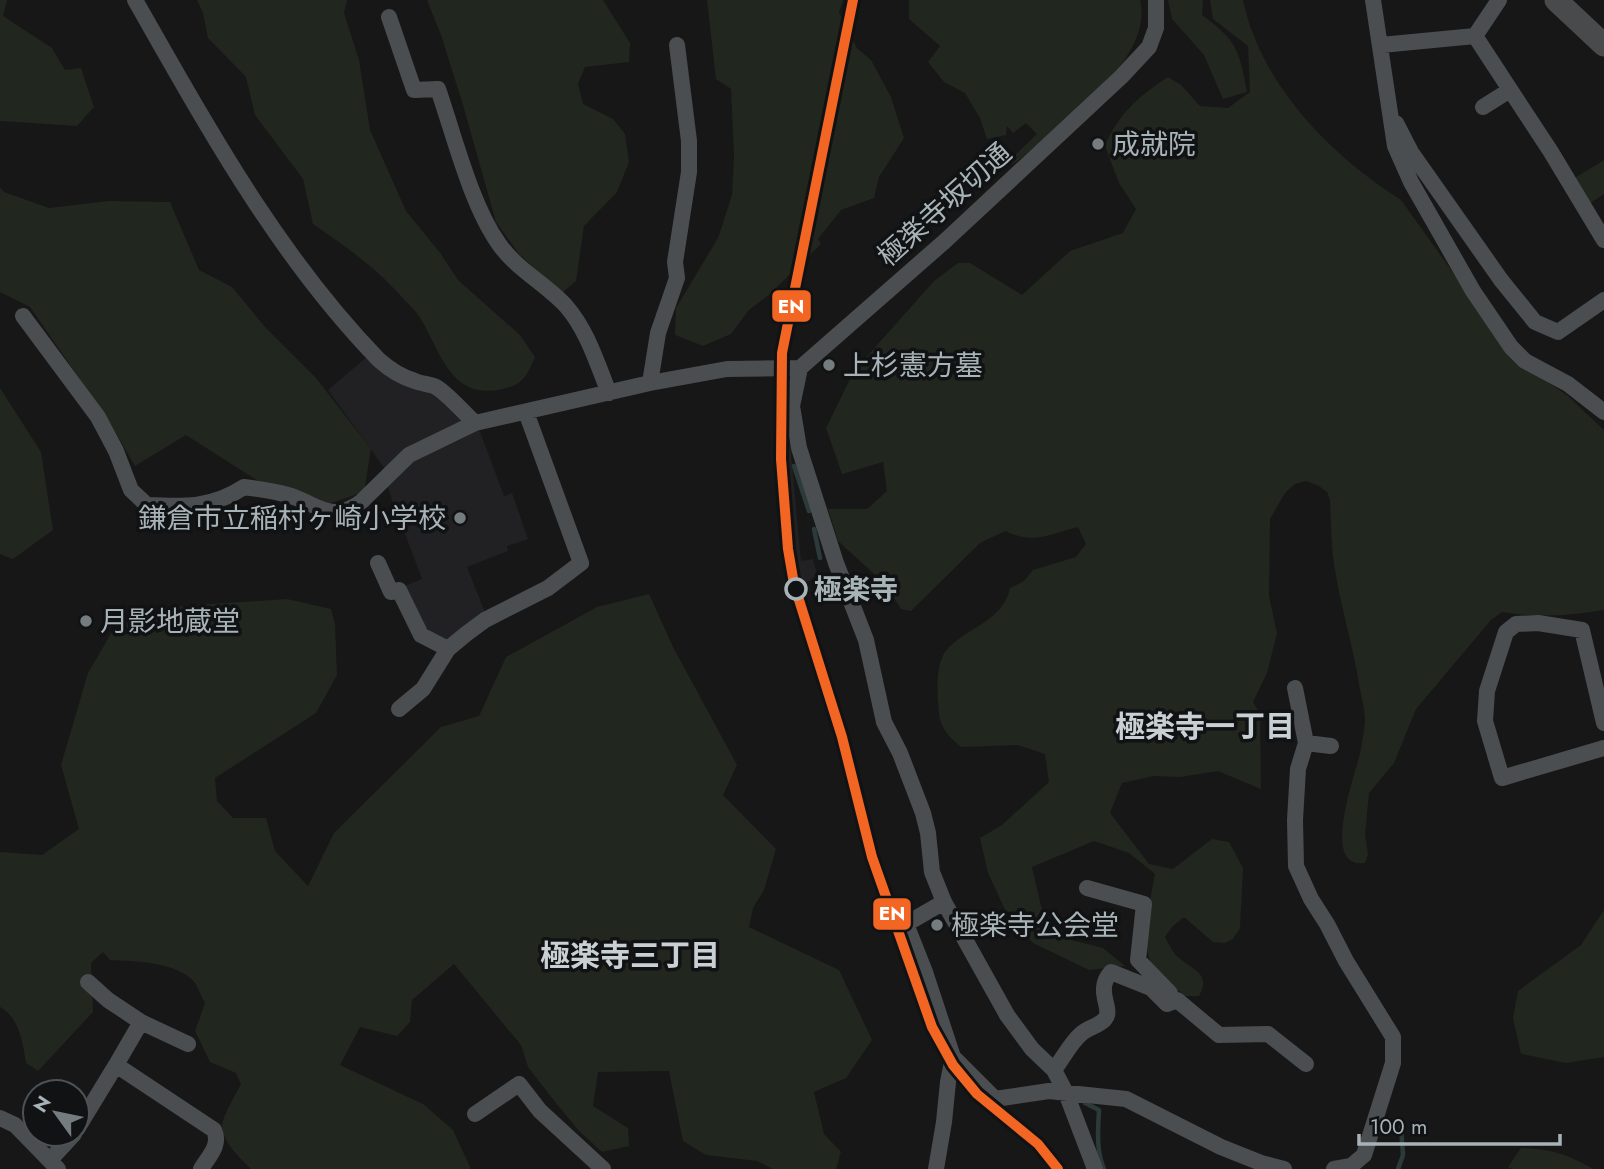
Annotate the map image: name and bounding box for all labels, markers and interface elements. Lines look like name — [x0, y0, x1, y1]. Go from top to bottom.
place label: 成就院 — [1112, 124, 1196, 165]
street label: 極楽寺坂切通 — [868, 133, 1020, 276]
marker: 成就院 — [1090, 136, 1106, 152]
line badge: EN — [771, 289, 812, 323]
text: EN — [778, 293, 804, 320]
place label: 上杉憲方墓 — [843, 345, 983, 386]
marker: 上杉憲方墓 — [821, 357, 837, 373]
place label: 鎌倉市立稲村ヶ崎小学校 — [138, 498, 446, 539]
marker: 鎌倉市立稲村ヶ崎小学校 — [452, 510, 468, 526]
place label: 極楽寺 — [814, 569, 898, 610]
marker: 極楽寺 — [785, 578, 807, 600]
place label: 月影地蔵堂 — [100, 601, 240, 642]
marker: 月影地蔵堂 — [78, 613, 94, 629]
district label: 極楽寺一丁目 — [1115, 705, 1295, 748]
line badge: EN — [872, 897, 912, 931]
text: EN — [879, 900, 905, 927]
place label: 極楽寺公会堂 — [951, 905, 1119, 946]
marker: 極楽寺公会堂 — [929, 917, 945, 933]
district label: 極楽寺三丁目 — [540, 934, 720, 977]
north arrow — [21, 1078, 91, 1148]
text: N — [27, 1090, 58, 1118]
scale bar — [1359, 1102, 1560, 1146]
text: 100 m — [1370, 1112, 1427, 1142]

